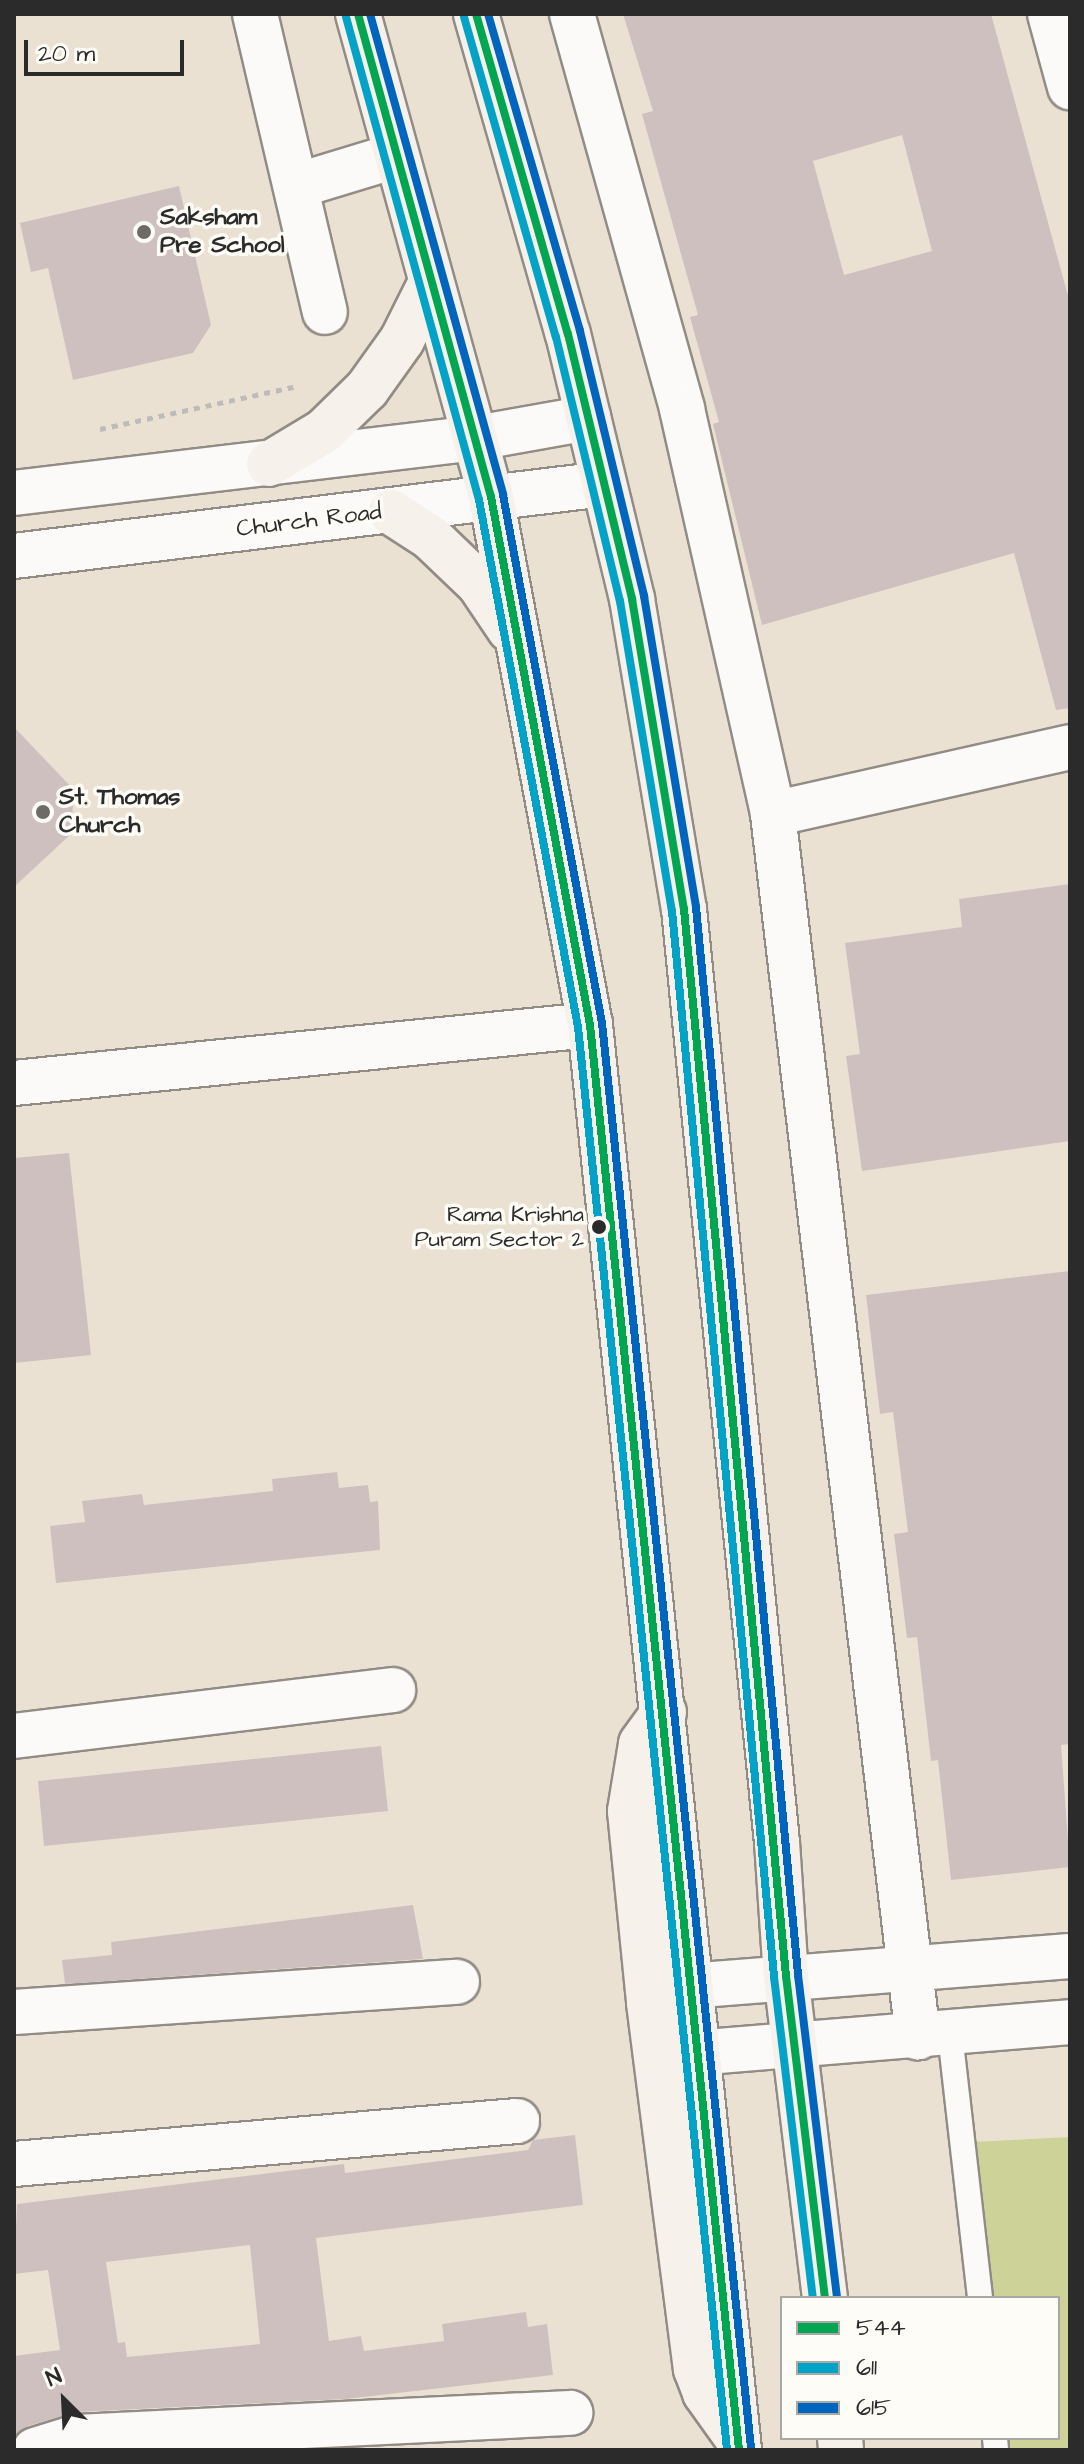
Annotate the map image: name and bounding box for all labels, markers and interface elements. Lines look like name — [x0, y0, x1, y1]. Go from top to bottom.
scale bar — [28, 24, 188, 74]
text: 20 m — [38, 37, 95, 71]
place label: Saksham Pre School — [160, 204, 284, 260]
marker: Saksham Pre School — [135, 223, 153, 241]
street label: Church Road — [235, 498, 383, 544]
place label: St. Thomas Church — [59, 784, 180, 840]
marker: St. Thomas Church — [34, 803, 52, 821]
place label: Rama Krishna Puram Sector 2 — [415, 1201, 584, 1252]
marker: Rama Krishna Puram Sector 2 — [591, 1219, 607, 1235]
legend — [780, 2296, 1060, 2440]
text: 544 — [856, 2311, 906, 2345]
text: 611 — [856, 2351, 877, 2385]
north arrow — [24, 2360, 104, 2440]
text: N — [41, 2361, 67, 2395]
text: 615 — [856, 2391, 891, 2425]

